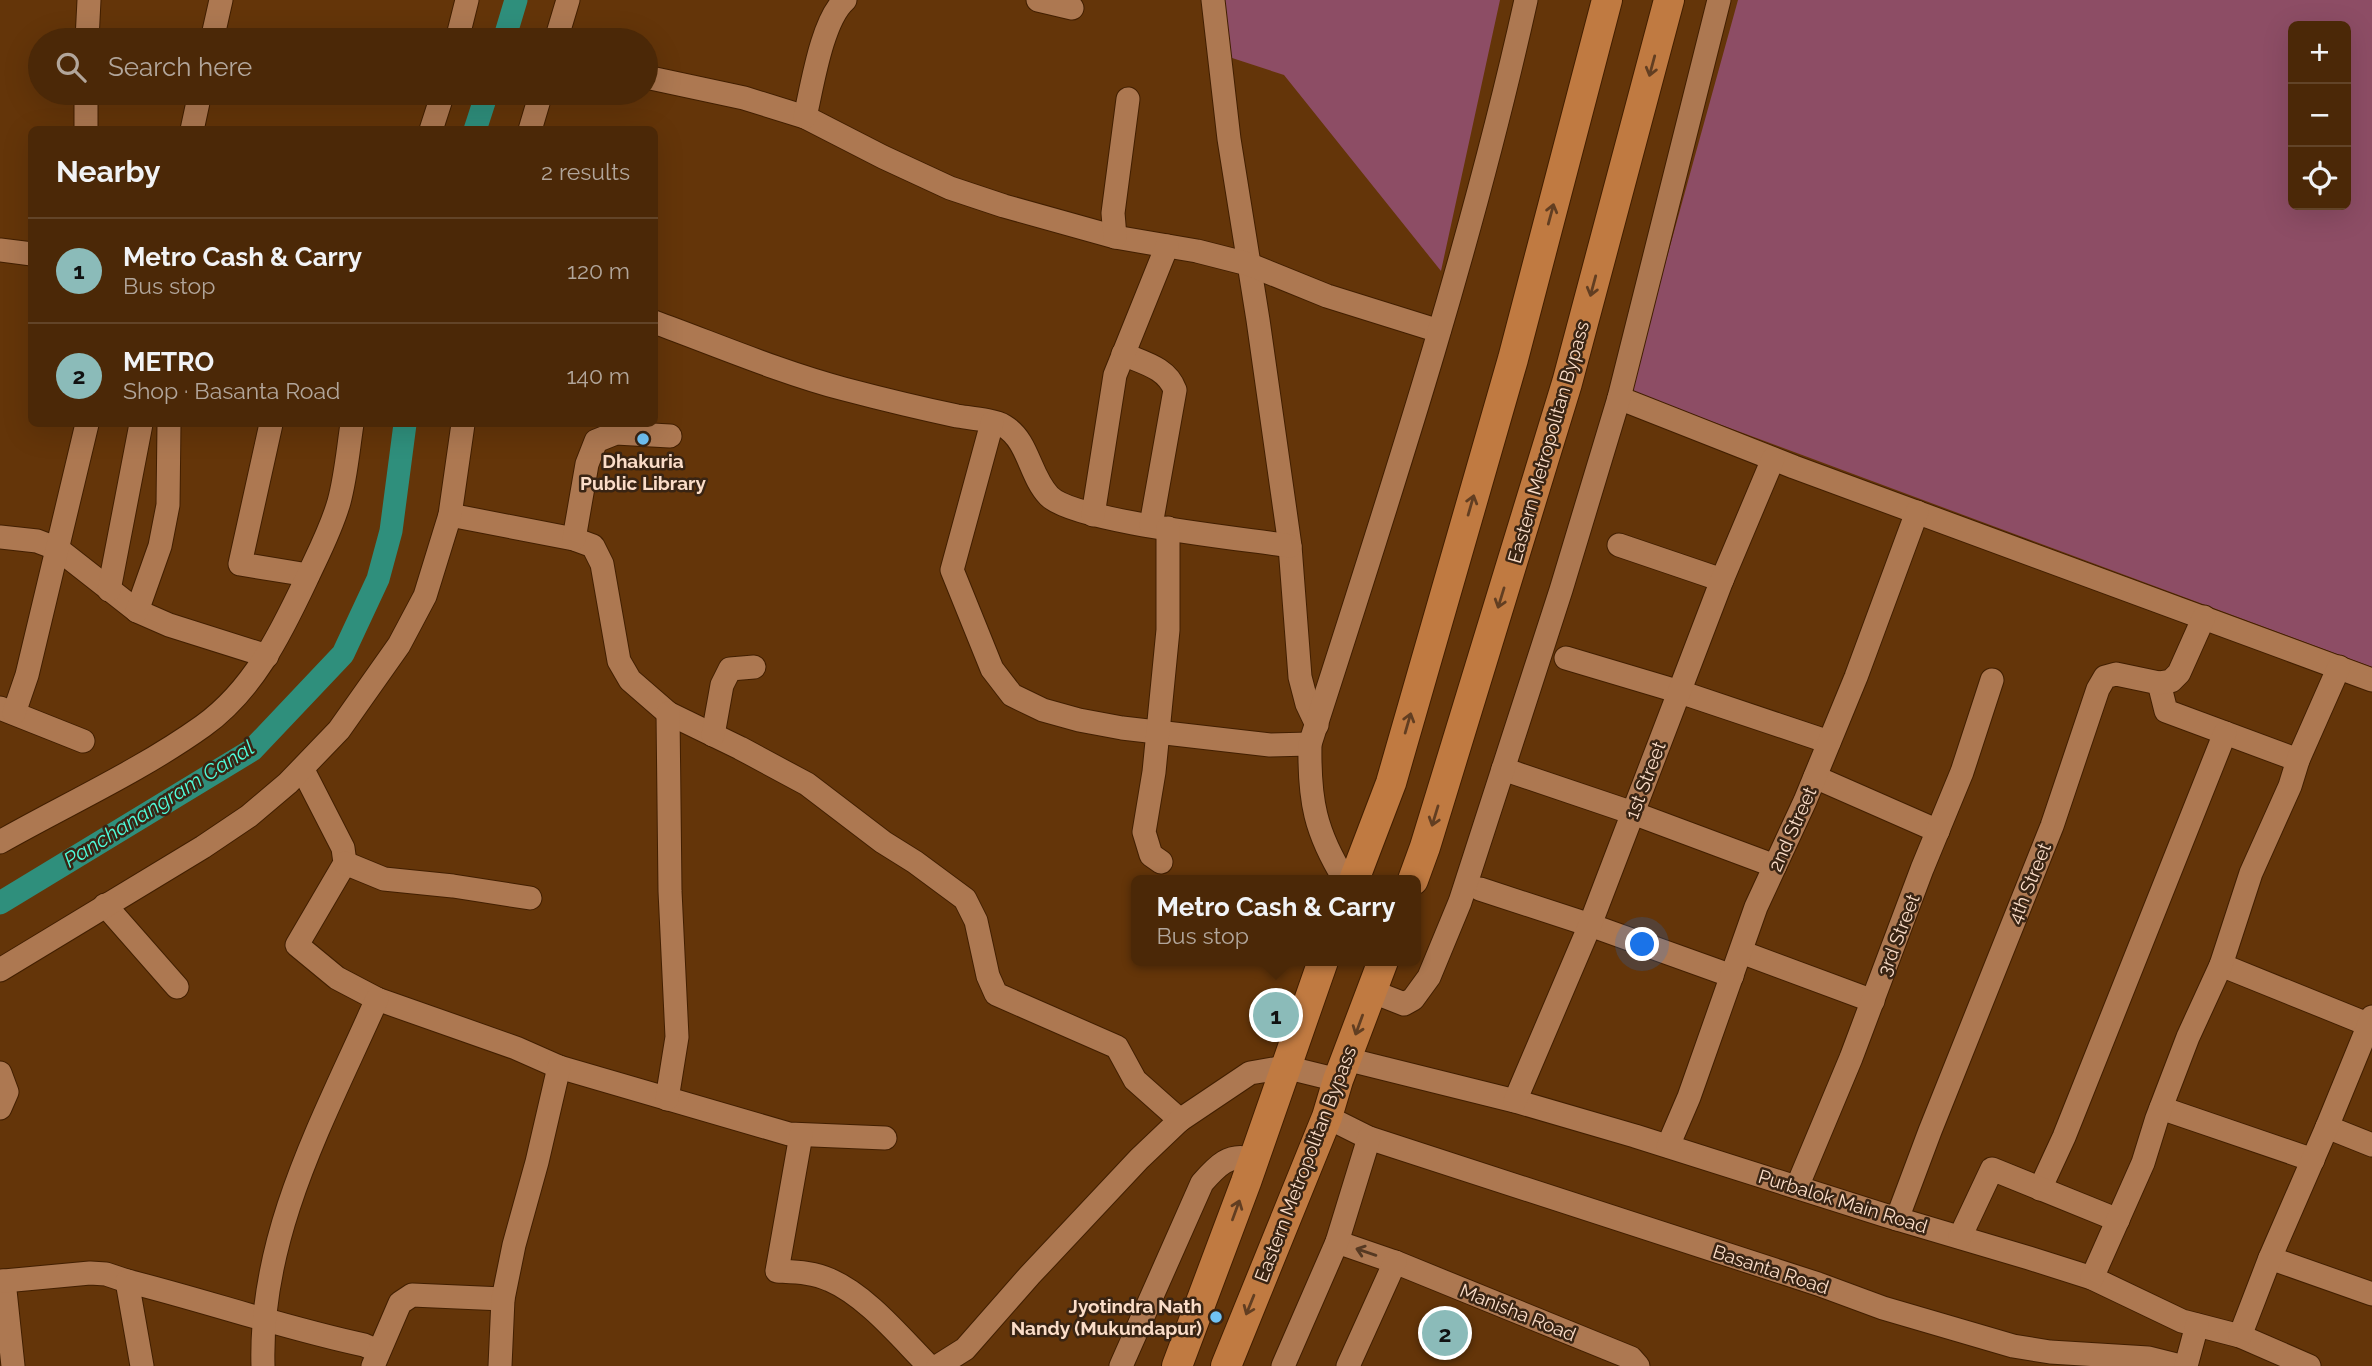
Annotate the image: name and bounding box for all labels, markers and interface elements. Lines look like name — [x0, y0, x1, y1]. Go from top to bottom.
map controls — [2288, 21, 2351, 210]
button: + — [2288, 21, 2351, 84]
search box — [28, 28, 658, 105]
icon: search — [52, 48, 90, 86]
text: Search here — [108, 52, 252, 82]
one-way arrow — [1645, 54, 1658, 77]
button: − — [2288, 84, 2351, 147]
button: locate — [2288, 147, 2351, 210]
text: Nearby — [56, 154, 160, 189]
text: 2 results — [541, 158, 630, 185]
one-way arrow — [1545, 204, 1558, 226]
text: Metro Cash & Carry — [123, 242, 362, 272]
text: 1 — [73, 257, 85, 284]
text: 120 m — [567, 257, 630, 284]
text: Bus stop — [123, 272, 215, 299]
one-way arrow — [1586, 274, 1599, 297]
street label: Eastern Metropolitan Bypass — [1503, 318, 1593, 566]
text: METRO — [123, 347, 214, 377]
text: 2 — [73, 362, 85, 389]
text: 140 m — [567, 362, 630, 389]
text: Shop · Basanta Road — [123, 377, 340, 404]
marker: Dhakuria Public Library — [635, 431, 651, 447]
place label: Dhakuria Public Library — [580, 450, 706, 494]
one-way arrow — [1465, 494, 1478, 516]
one-way arrow — [1494, 587, 1507, 609]
one-way arrow — [1402, 712, 1415, 735]
water label: Panchanangram Canal — [59, 735, 259, 872]
street label: 1st Street — [1620, 738, 1670, 822]
street label: 2nd Street — [1764, 783, 1821, 875]
one-way arrow — [1427, 804, 1440, 826]
street label: 4th Street — [2003, 839, 2055, 927]
popup — [1131, 875, 1421, 966]
street label: 3rd Street — [1872, 890, 1924, 979]
text: Metro Cash & Carry — [1156, 892, 1396, 922]
text: Bus stop — [1156, 922, 1249, 949]
your location — [1625, 927, 1659, 961]
pin: 1 — [1253, 989, 1299, 1041]
one-way arrow — [1352, 1013, 1364, 1035]
street label: Eastern Metropolitan Bypass — [1250, 1043, 1360, 1285]
street label: Purbalok Main Road — [1756, 1165, 1930, 1237]
one-way arrow — [1230, 1200, 1243, 1222]
street label: Basanta Road — [1710, 1240, 1832, 1298]
one-way arrow — [1355, 1245, 1377, 1258]
street label: Manisha Road — [1457, 1279, 1579, 1345]
one-way arrow — [1243, 1294, 1256, 1316]
place label: Jyotindra Nath Nandy (Mukundapur) — [1011, 1295, 1202, 1339]
pin: 2 — [1422, 1307, 1468, 1359]
marker: Jyotindra Nath Nandy (Mukundapur) — [1208, 1309, 1224, 1325]

